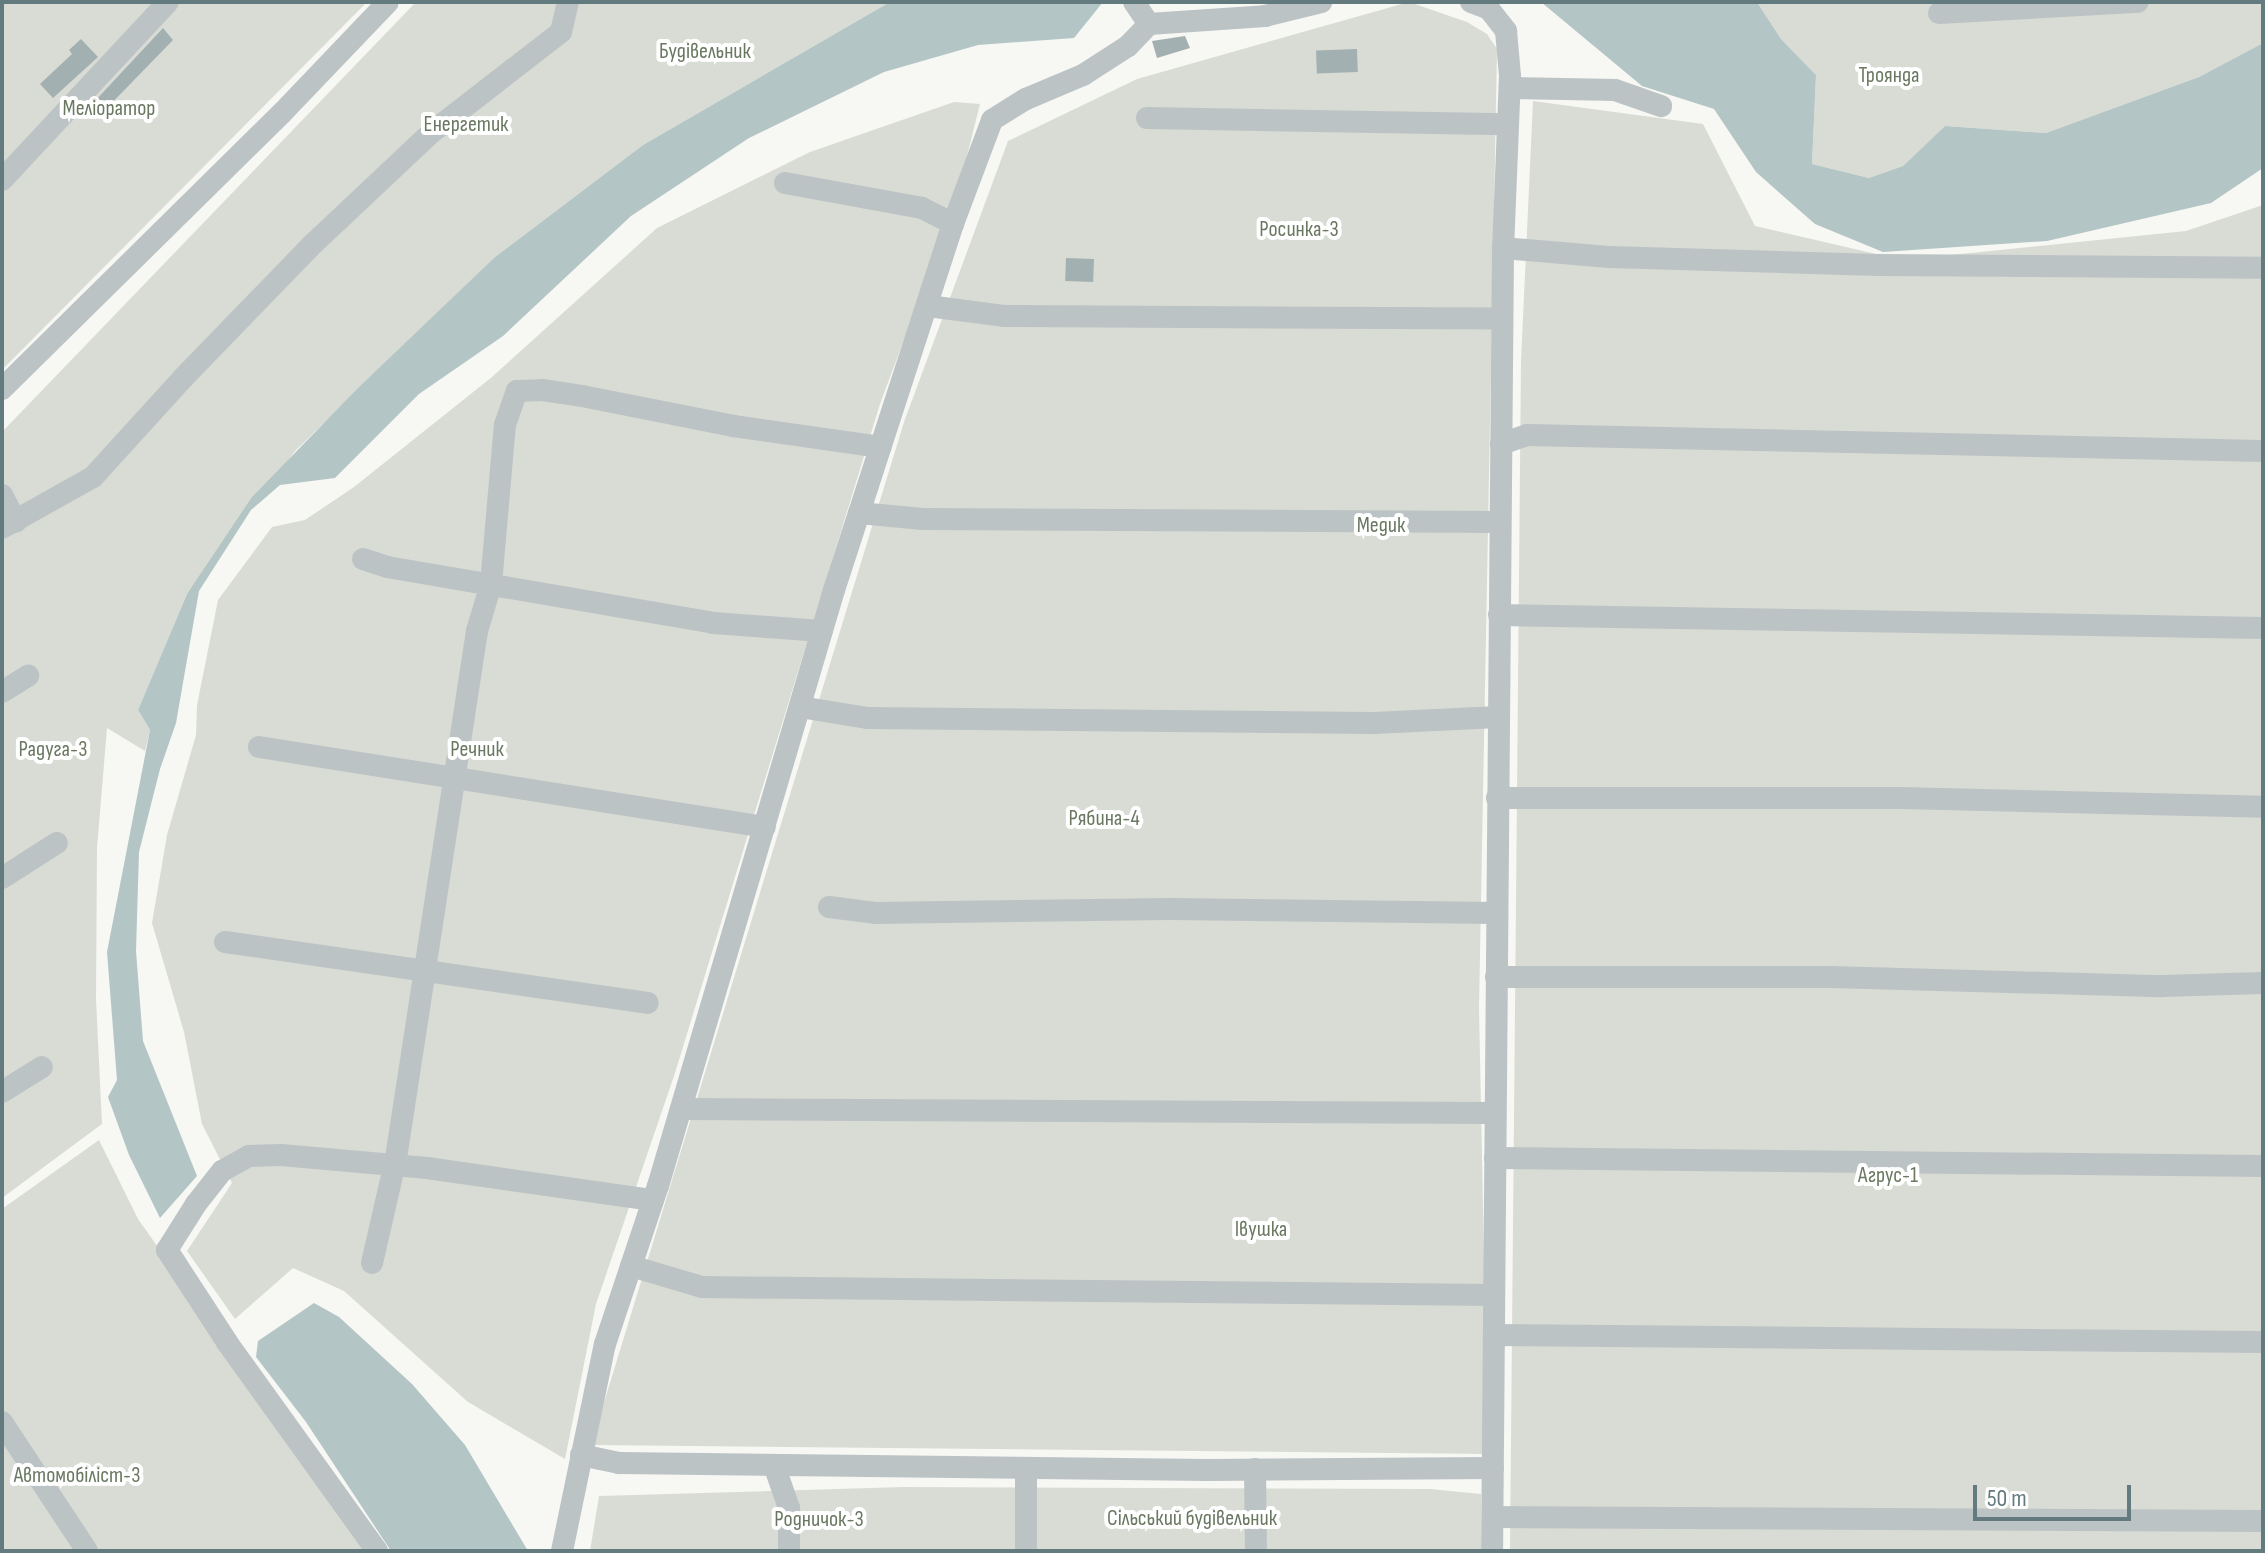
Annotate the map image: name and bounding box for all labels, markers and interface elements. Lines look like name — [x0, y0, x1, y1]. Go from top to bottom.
park label: Будівельник — [659, 39, 751, 65]
park label: Троянда — [1859, 63, 1919, 89]
park label: Меліоратор — [63, 96, 155, 122]
park label: Енергетик — [424, 112, 508, 138]
park label: Росинка-3 — [1259, 217, 1339, 243]
park label: Медик — [1357, 513, 1405, 539]
park label: Радуга-3 — [19, 737, 87, 763]
park label: Речник — [450, 737, 504, 763]
park label: Рябина-4 — [1068, 806, 1140, 832]
park label: Агрус-1 — [1858, 1163, 1918, 1189]
park label: Івушка — [1235, 1217, 1287, 1243]
park label: Автомобіліст-3 — [14, 1463, 140, 1489]
scale bar — [1977, 1469, 2135, 1519]
text: 50 m — [1987, 1484, 2027, 1513]
park label: Сільський будівельник — [1107, 1506, 1277, 1532]
park label: Родничок-3 — [774, 1507, 864, 1533]

